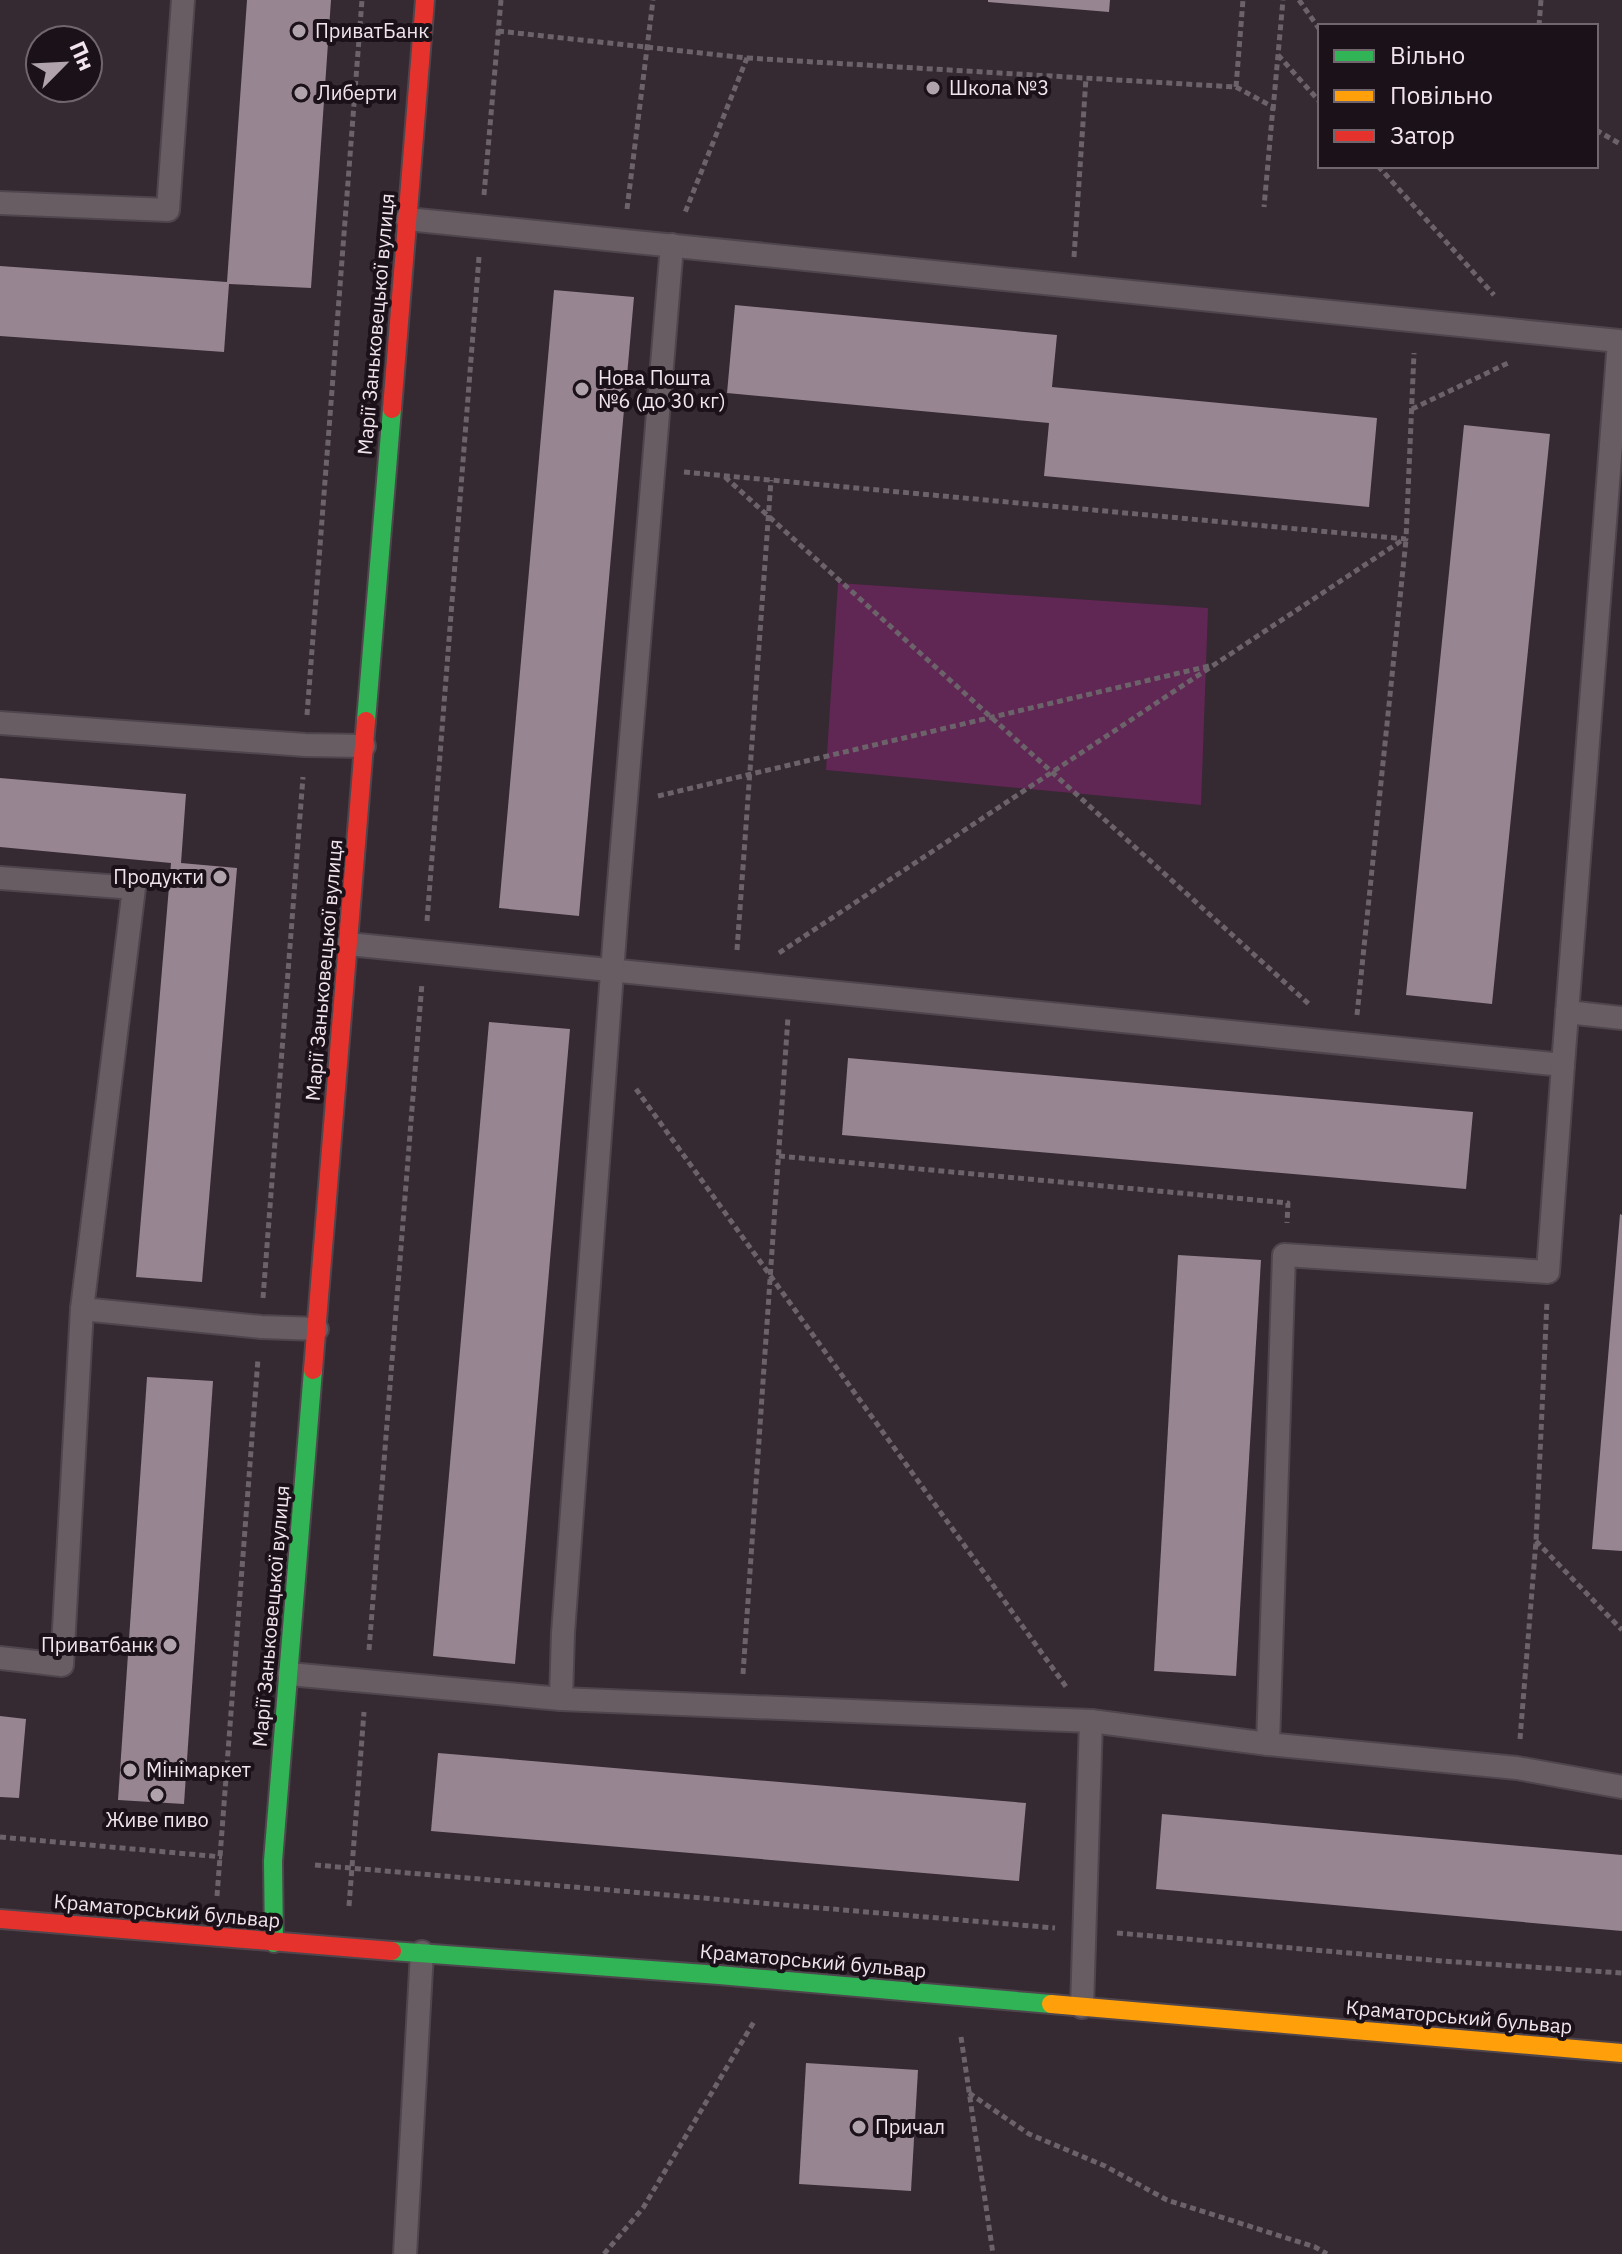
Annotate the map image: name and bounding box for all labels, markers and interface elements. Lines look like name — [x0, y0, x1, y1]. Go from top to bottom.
place label: ПриватБанк — [315, 17, 429, 44]
marker: ПриватБанк — [290, 22, 308, 40]
north arrow — [24, 24, 104, 104]
legend — [1318, 24, 1598, 168]
text: Пн — [64, 36, 102, 75]
text: Вільно — [1390, 39, 1465, 71]
place label: Школа №3 — [949, 74, 1049, 101]
place label: Либерти — [317, 79, 397, 106]
marker: Школа №3 — [924, 79, 942, 97]
text: Повільно — [1390, 79, 1493, 111]
marker: Либерти — [292, 84, 310, 102]
text: Затор — [1390, 119, 1455, 151]
street label: Марії Заньковецької вулиця — [351, 192, 400, 456]
place label: Нова Пошта №6 (до 30 кг) — [598, 364, 726, 414]
marker: Нова Пошта №6 (до 30 кг) — [573, 380, 591, 398]
street label: Марії Заньковецької вулиця — [299, 838, 348, 1102]
place label: Продукти — [113, 863, 204, 890]
marker: Продукти — [211, 868, 229, 886]
street label: Марії Заньковецької вулиця — [246, 1484, 295, 1748]
place label: Приватбанк — [41, 1631, 154, 1658]
marker: Приватбанк — [161, 1636, 179, 1654]
place label: Мінімаркет — [146, 1756, 252, 1783]
marker: Мінімаркет — [121, 1761, 139, 1779]
marker: Живе пиво — [148, 1786, 166, 1804]
place label: Живе пиво — [105, 1806, 209, 1833]
street label: Краматорський бульвар — [53, 1887, 281, 1934]
street label: Краматорський бульвар — [699, 1937, 927, 1984]
street label: Краматорський бульвар — [1345, 1993, 1573, 2040]
place label: Причал — [875, 2113, 945, 2140]
marker: Причал — [850, 2118, 868, 2136]

